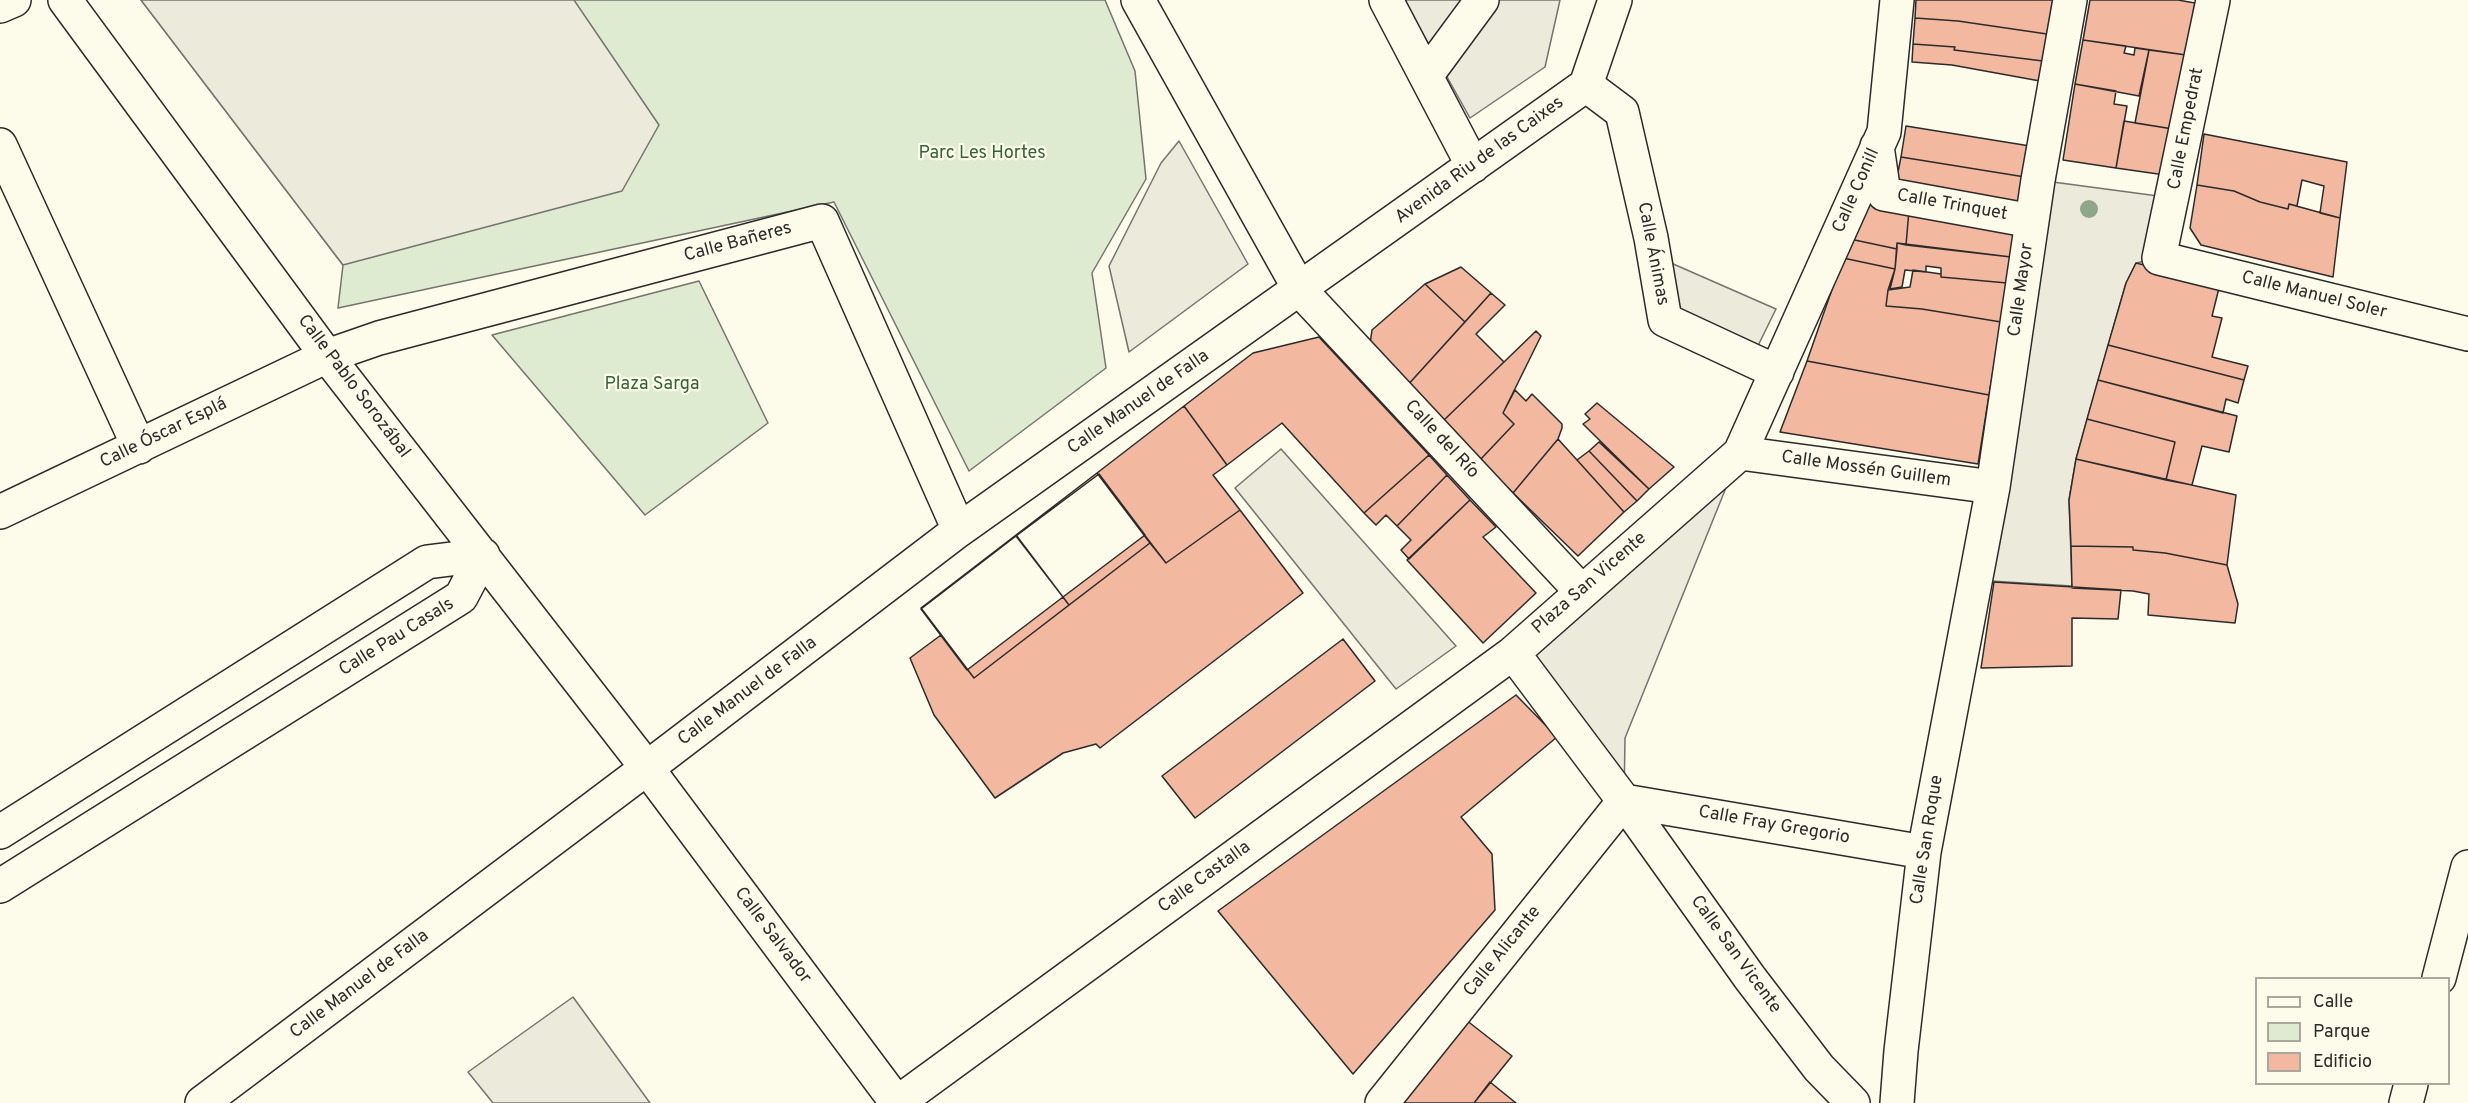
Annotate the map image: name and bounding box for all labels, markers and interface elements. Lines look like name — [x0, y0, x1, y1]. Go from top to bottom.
street label: Calle Empedrat — [2165, 66, 2209, 192]
street label: Avenida Riu de las Caixes — [1392, 93, 1568, 229]
park label: Parc Les Hortes — [918, 143, 1046, 165]
street label: Calle Conill — [1829, 145, 1885, 237]
street label: Calle Trinquet — [1895, 186, 2009, 226]
street label: Calle Ánimas — [1631, 201, 1673, 307]
street label: Calle Bañeres — [682, 218, 794, 268]
street label: Calle Mayor — [2005, 242, 2039, 338]
street label: Calle Manuel Soler — [2239, 267, 2389, 325]
street label: Calle Pablo Sorozábal — [292, 311, 414, 463]
street label: Calle Manuel de Falla — [1064, 346, 1214, 460]
park label: Plaza Sarga — [604, 374, 700, 396]
street label: Calle Óscar Esplá — [97, 394, 231, 474]
street label: Calle del Río — [1399, 396, 1483, 484]
street label: Calle Mossén Guillem — [1780, 447, 1952, 493]
street label: Plaza San Vicente — [1528, 528, 1652, 640]
street label: Calle Pau Casals — [336, 594, 458, 682]
street label: Calle Manuel de Falla — [674, 633, 822, 751]
street label: Calle San Roque — [1907, 774, 1949, 906]
street label: Calle Fray Gregorio — [1697, 802, 1851, 850]
street label: Calle Castalla — [1155, 837, 1255, 919]
street label: Calle Salvador — [729, 884, 815, 988]
street label: Calle San Vicente — [1685, 892, 1785, 1018]
street label: Calle Alicante — [1460, 902, 1546, 1002]
street label: Calle Manuel de Falla — [286, 926, 434, 1044]
legend — [2255, 977, 2450, 1085]
text: Calle — [2313, 991, 2353, 1014]
text: Parque — [2313, 1021, 2370, 1044]
text: Edificio — [2313, 1051, 2372, 1074]

